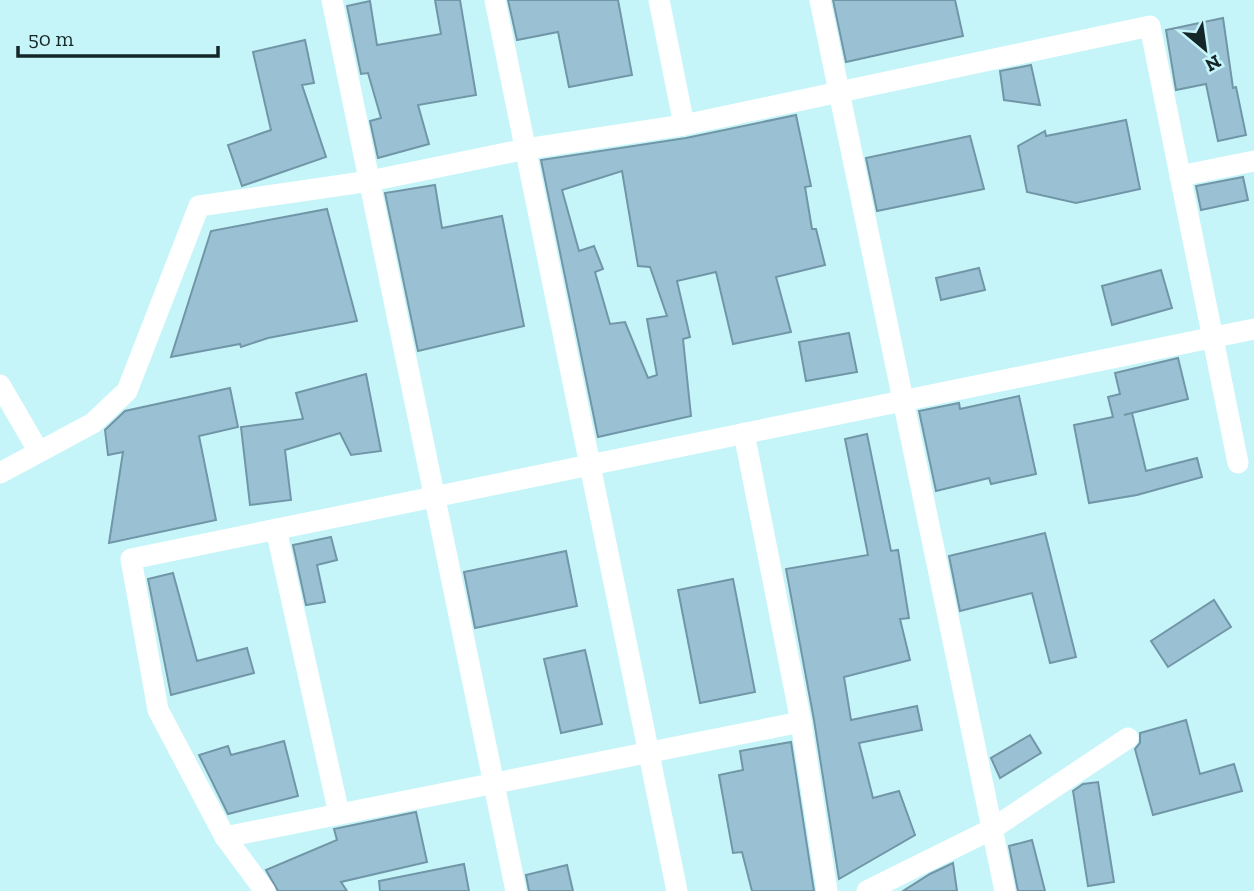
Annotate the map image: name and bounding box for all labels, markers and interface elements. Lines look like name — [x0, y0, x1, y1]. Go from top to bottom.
scale bar — [18, 14, 217, 58]
north arrow — [1170, 14, 1240, 84]
text: 50 m — [28, 26, 74, 51]
text: N — [1201, 50, 1225, 77]

